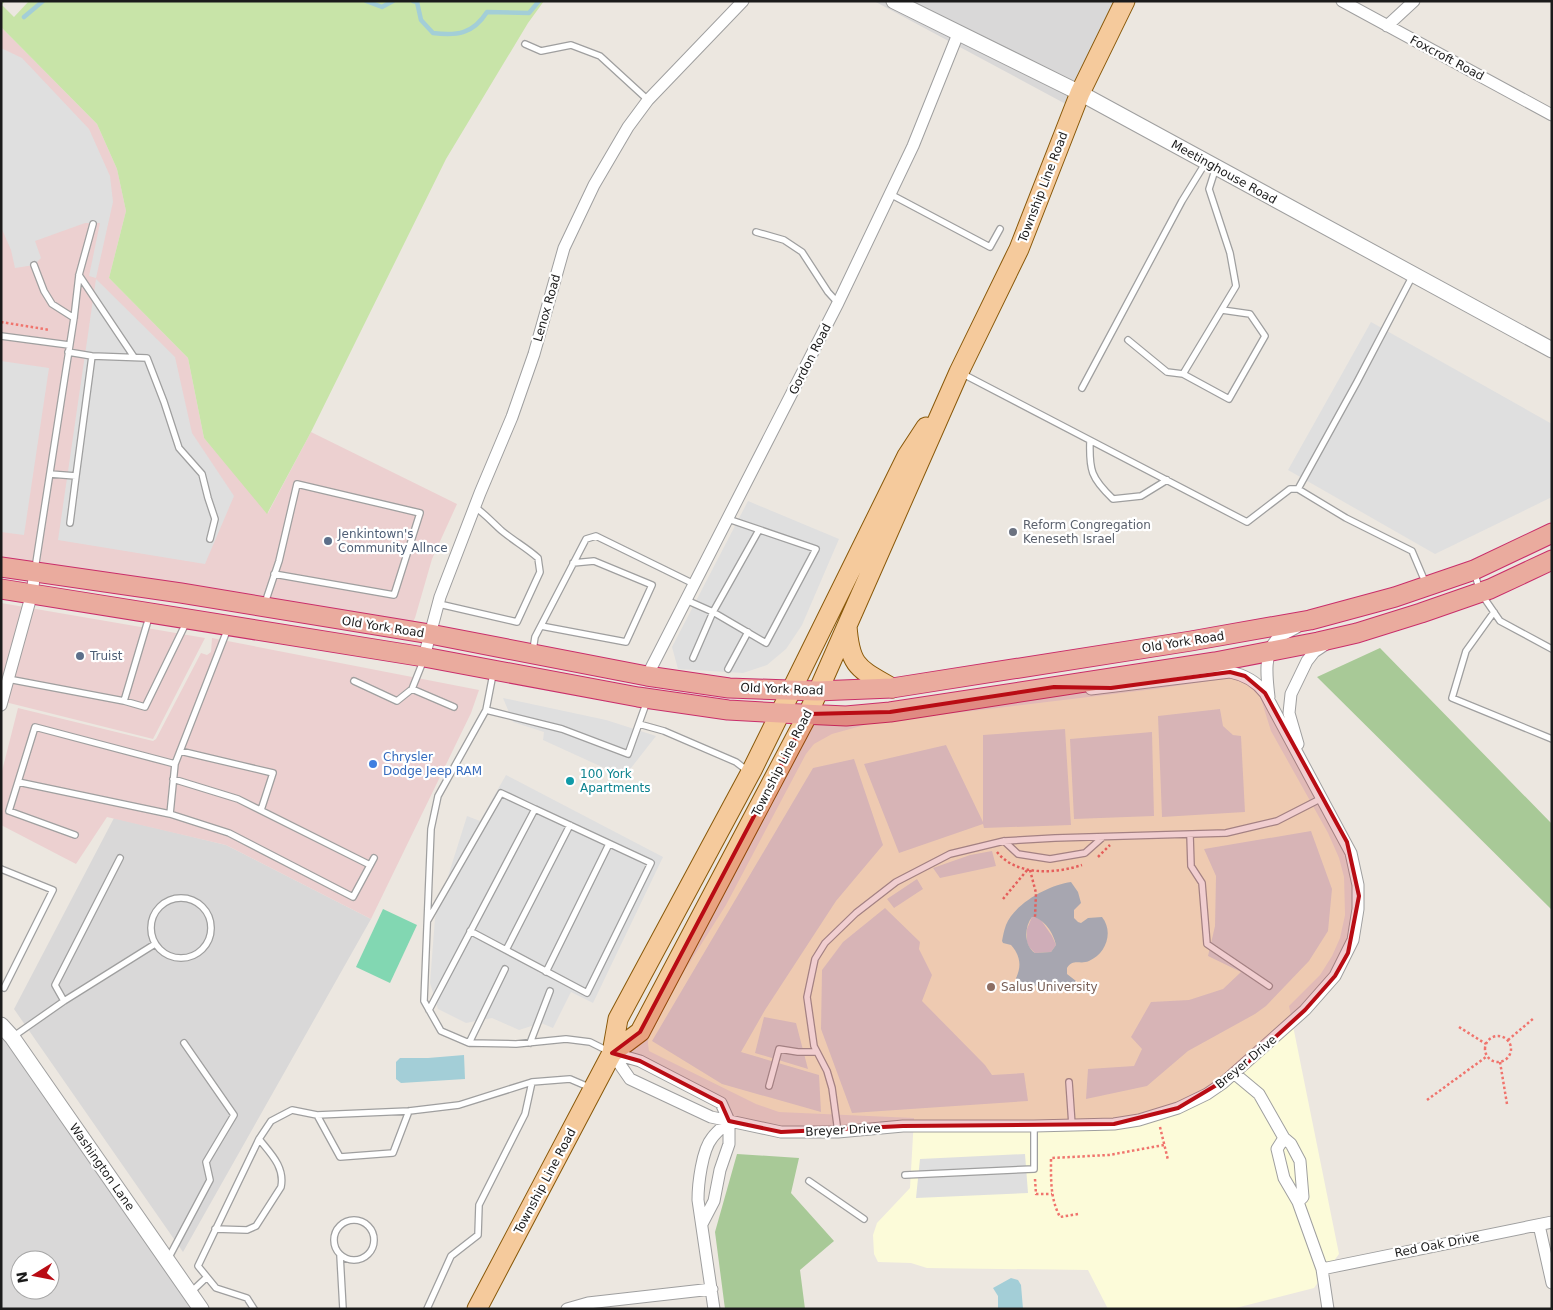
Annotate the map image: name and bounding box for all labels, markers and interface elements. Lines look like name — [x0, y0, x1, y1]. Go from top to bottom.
street label: Foxcroft Road — [1408, 33, 1486, 83]
street label: Township Line Road — [1015, 130, 1071, 245]
street label: Meetinghouse Road — [1169, 137, 1279, 207]
street label: Lenox Road — [531, 273, 563, 343]
street label: Gordon Road — [786, 321, 834, 397]
place label: Reform Congregation Keneseth Israel — [1023, 518, 1151, 546]
marker: Reform Congregation Keneseth Israel — [1007, 526, 1019, 538]
place label: Jenkintown's Community Allnce — [337, 527, 448, 555]
marker: Jenkintown's Community Allnce — [322, 535, 334, 547]
street label: Old York Road — [341, 614, 425, 640]
street label: Old York Road — [1141, 629, 1225, 655]
place label: Truist — [89, 649, 123, 663]
marker: Truist — [74, 650, 86, 662]
street label: Old York Road — [740, 681, 824, 697]
street label: Township Line Road — [749, 707, 815, 819]
place label: Chrysler Dodge Jeep RAM — [383, 750, 482, 778]
marker: Chrysler Dodge Jeep RAM — [367, 758, 379, 770]
place label: 100 York Apartments — [580, 767, 650, 795]
marker: 100 York Apartments — [564, 775, 576, 787]
place label: Salus University — [1001, 980, 1098, 994]
marker: Salus University — [985, 981, 997, 993]
street label: Breyer Drive — [1213, 1032, 1279, 1092]
street label: Washington Lane — [67, 1121, 137, 1213]
street label: Breyer Drive — [805, 1121, 881, 1139]
street label: Township Line Road — [511, 1126, 579, 1237]
street label: Red Oak Drive — [1393, 1230, 1481, 1260]
north arrow — [10, 1250, 60, 1300]
text: N — [13, 1270, 31, 1284]

